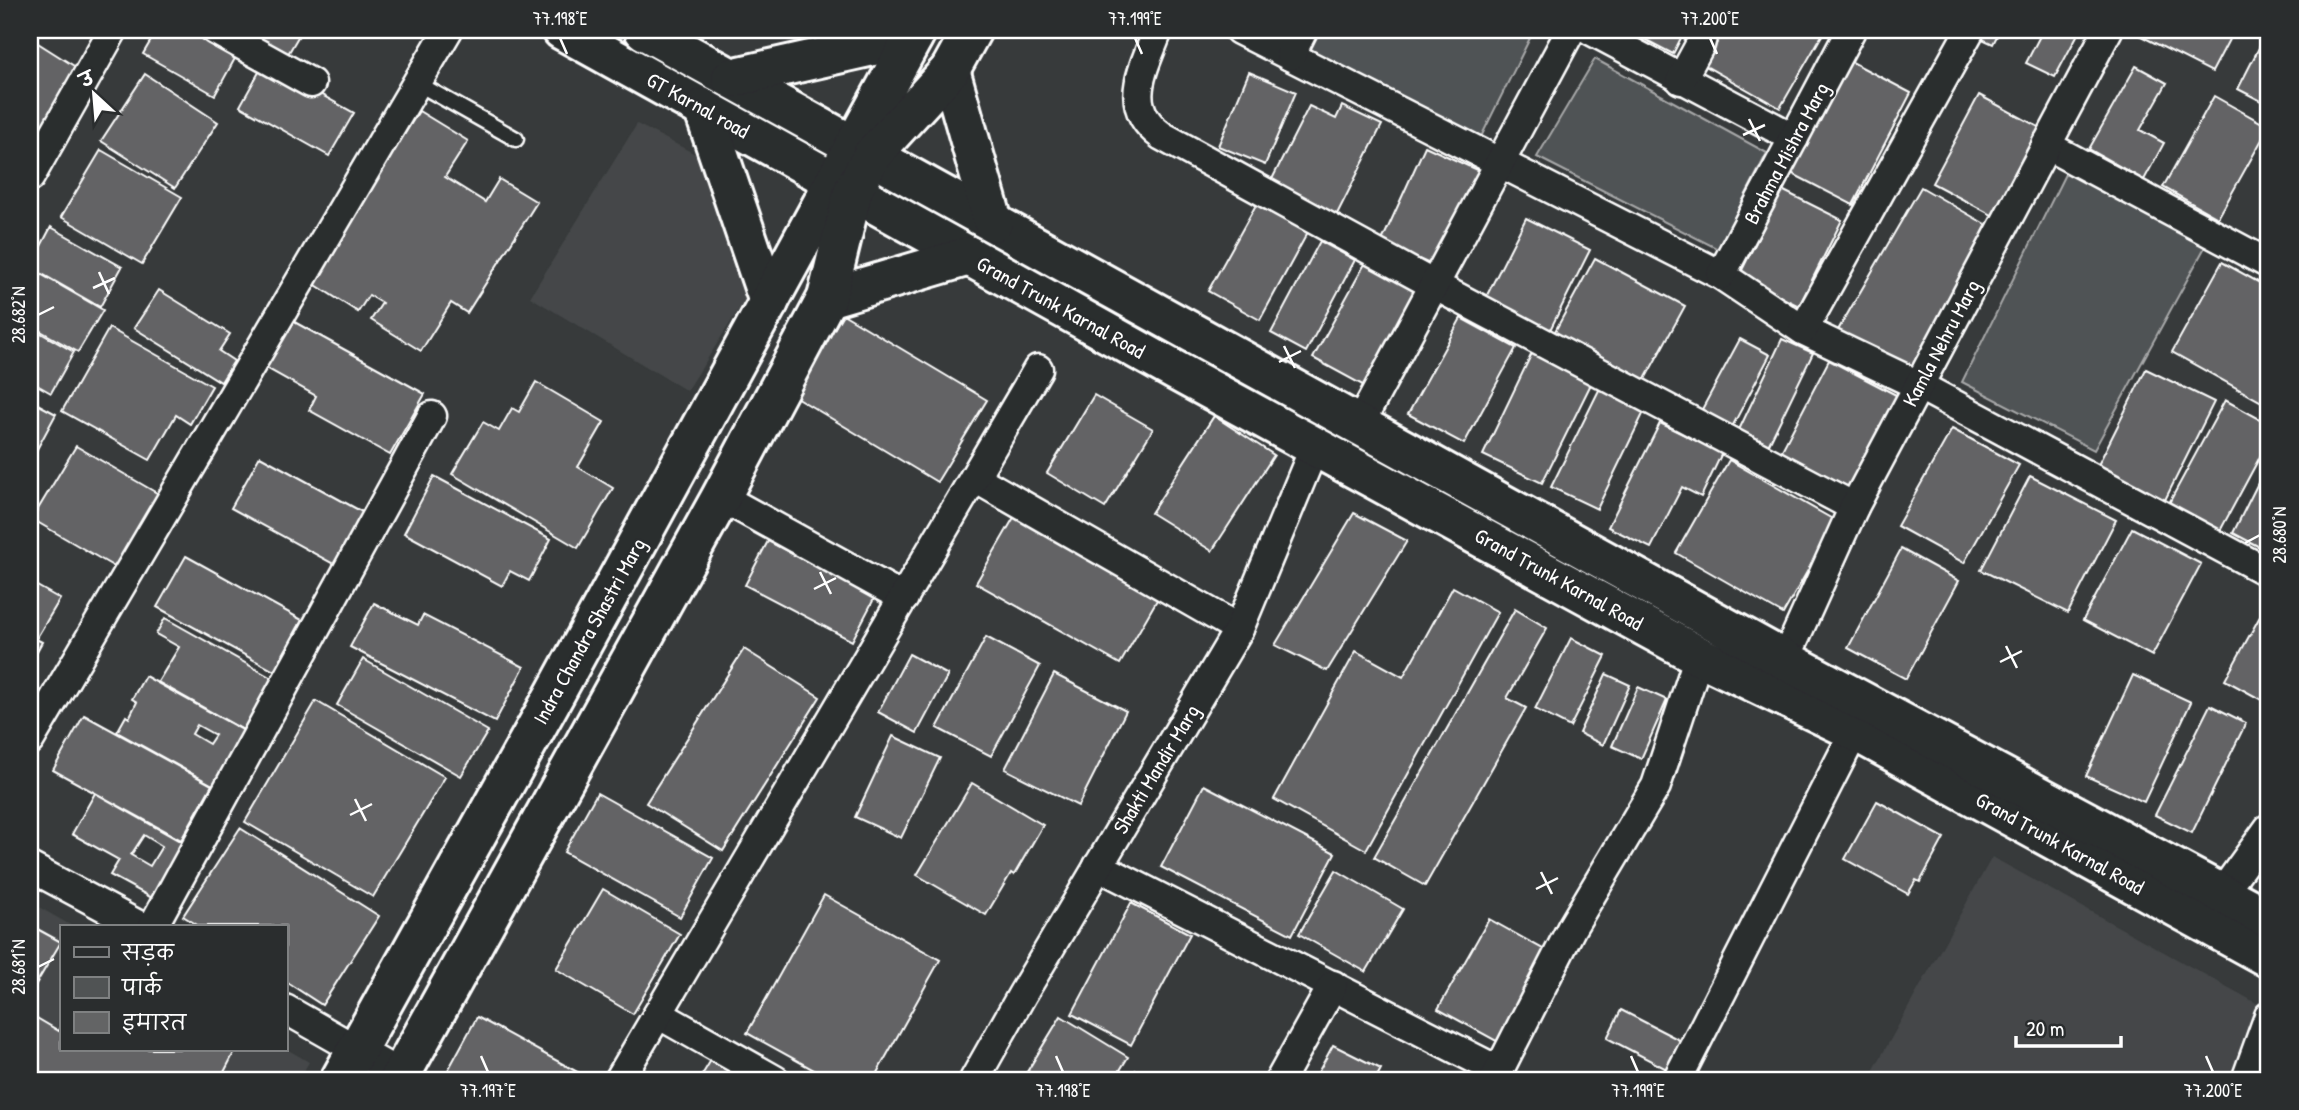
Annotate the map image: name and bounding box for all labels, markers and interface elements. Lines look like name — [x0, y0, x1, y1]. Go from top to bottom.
text: 77.198°E — [533, 6, 587, 31]
text: 77.199°E — [1108, 6, 1162, 31]
text: 77.200°E — [1681, 6, 1739, 31]
north arrow — [60, 60, 130, 130]
text: उ — [73, 63, 100, 94]
street label: GT Karnal road — [641, 65, 755, 145]
street label: Brahma Mishra Marg — [1736, 77, 1836, 229]
street label: Grand Trunk Karnal Road — [972, 249, 1150, 365]
street label: Kamla Nehru Marg — [1895, 274, 1987, 412]
text: 28.682°N — [6, 286, 31, 344]
text: 28.680°N — [2267, 507, 2292, 563]
street label: Grand Trunk Karnal Road — [1470, 521, 1648, 637]
street label: Indra Chandra Shastri Marg — [526, 533, 652, 729]
street label: Shakti Mandir Marg — [1106, 699, 1206, 839]
street label: Grand Trunk Karnal Road — [1971, 785, 2149, 901]
legend — [60, 925, 287, 1050]
text: सड़क — [121, 938, 175, 967]
text: 28.681°N — [6, 939, 31, 995]
text: पार्क — [121, 971, 163, 1002]
scale bar — [2016, 1005, 2120, 1049]
text: इमारत — [122, 1008, 188, 1037]
text: 20 m — [2026, 1014, 2064, 1043]
text: 77.197°E — [460, 1078, 516, 1103]
text: 77.198°E — [1036, 1078, 1090, 1103]
text: 77.199°E — [1611, 1078, 1665, 1103]
text: 77.200°E — [2184, 1078, 2242, 1103]

